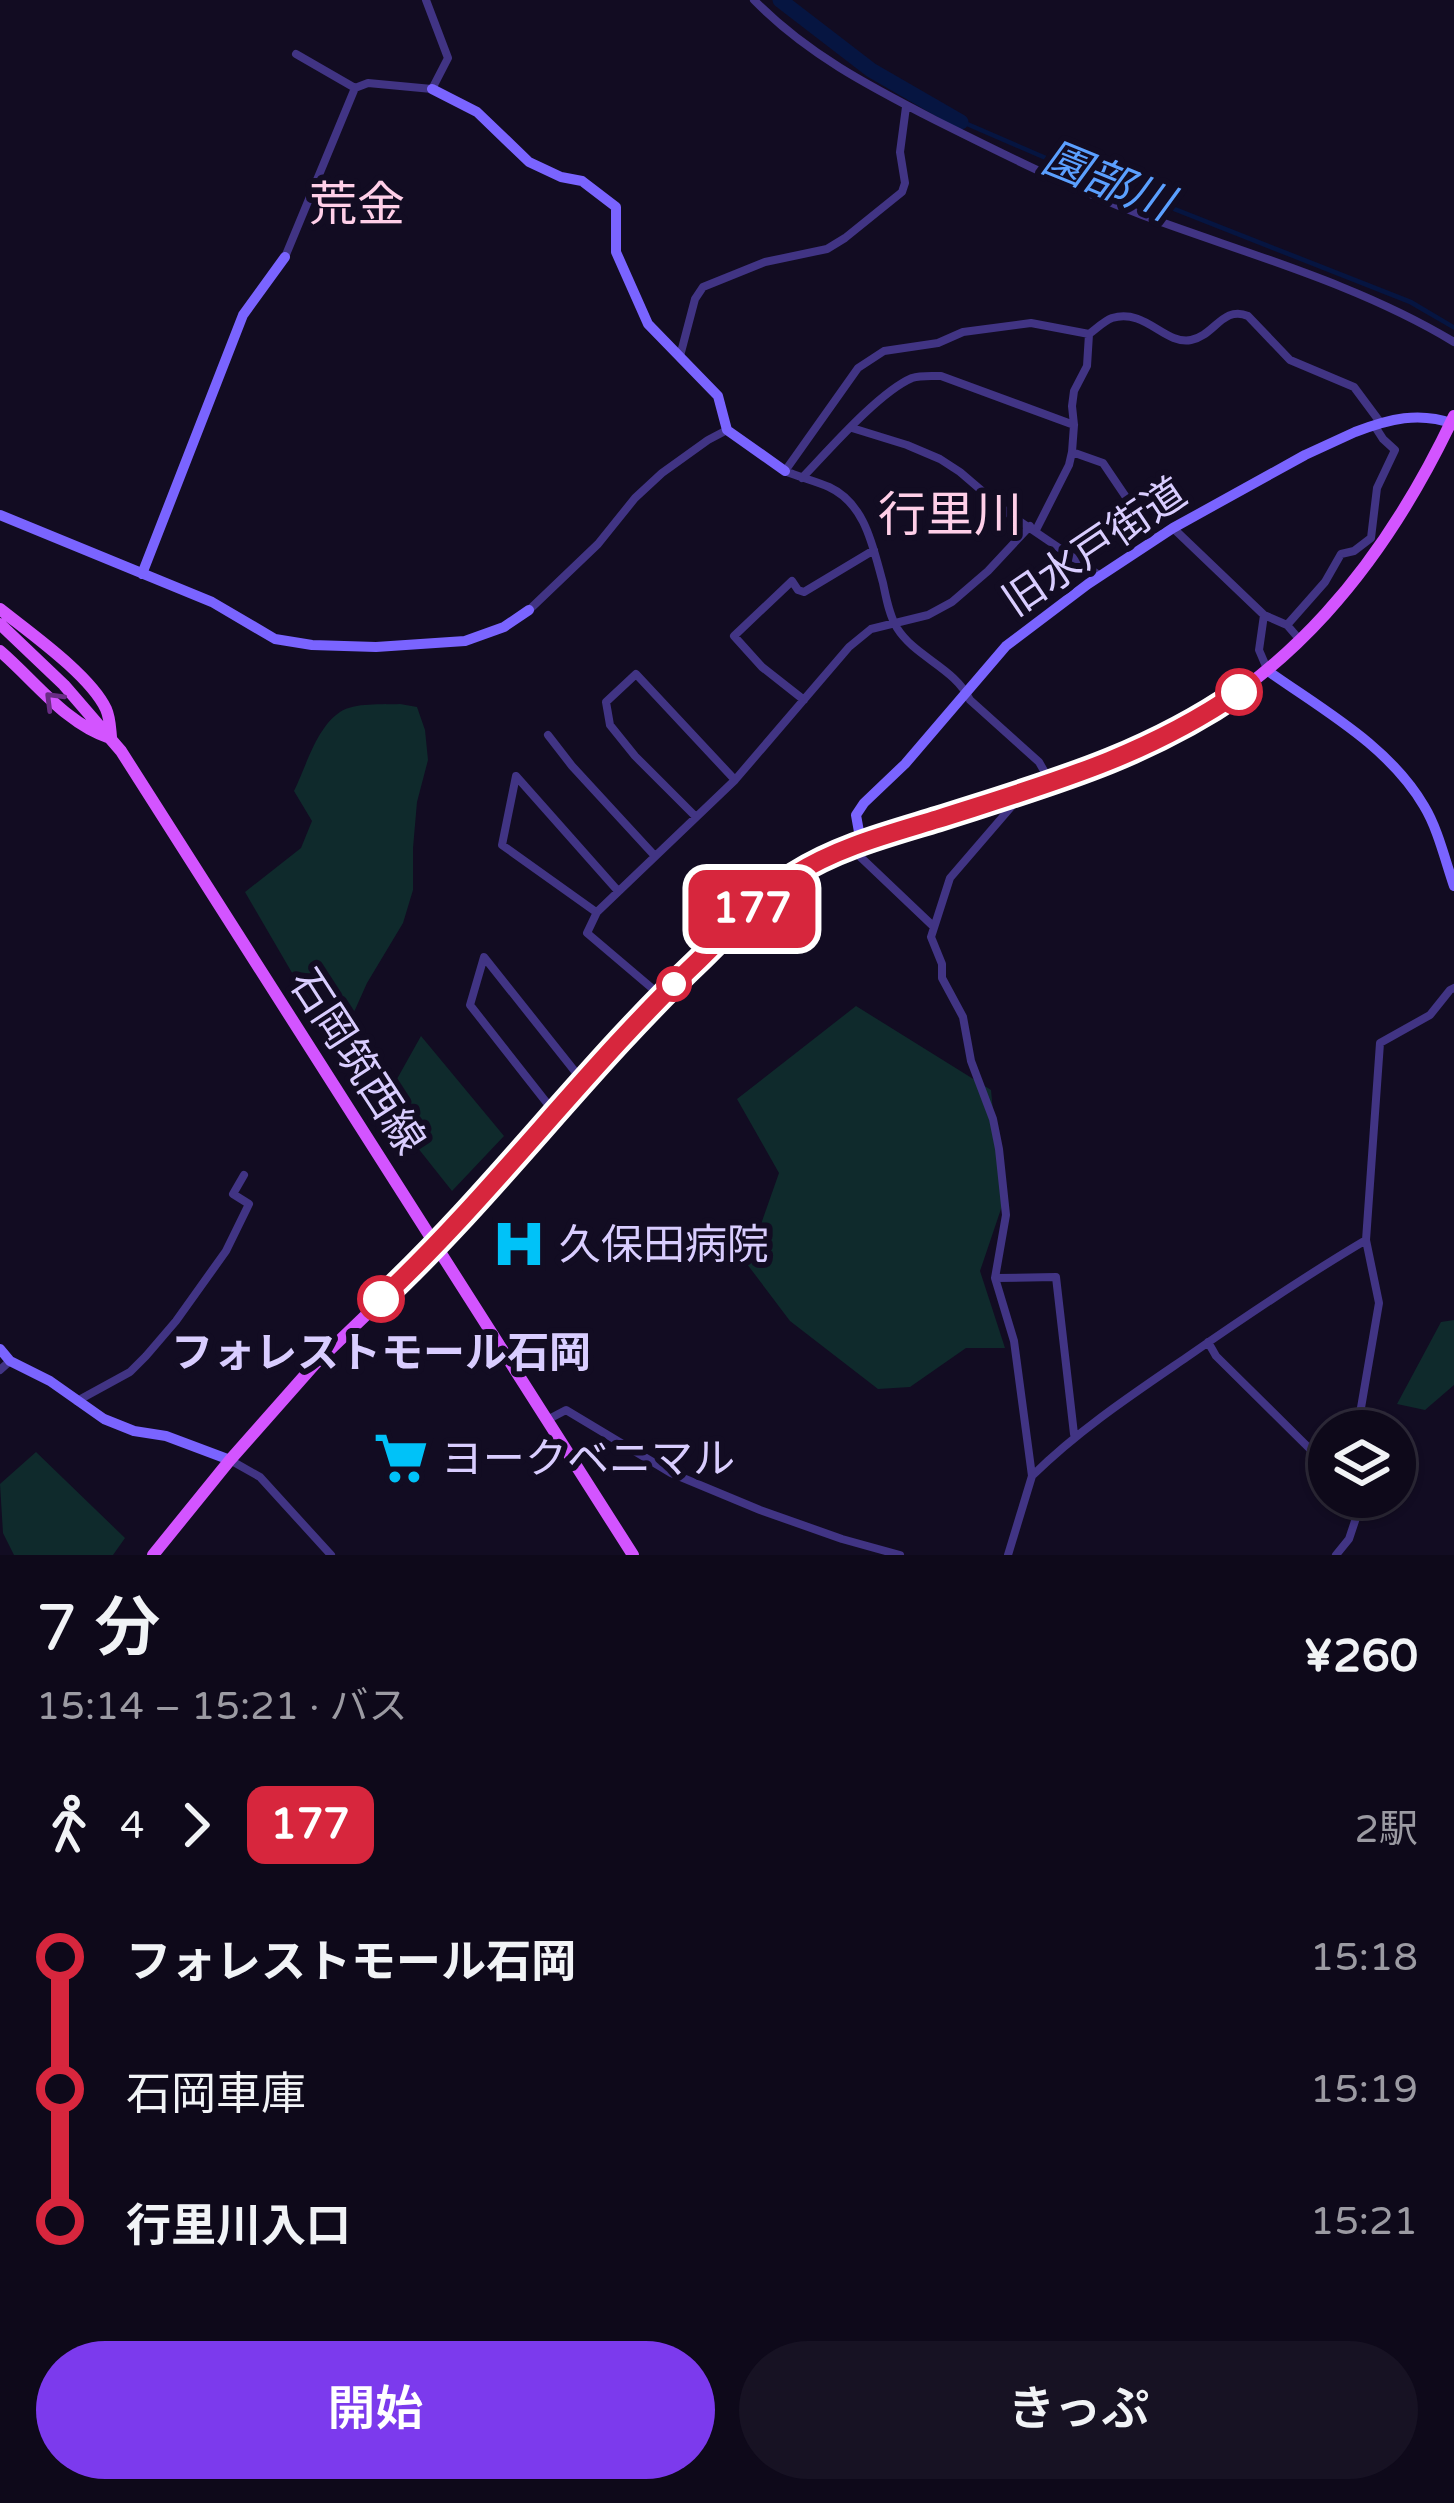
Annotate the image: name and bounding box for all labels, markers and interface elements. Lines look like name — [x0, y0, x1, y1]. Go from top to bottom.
water label: 園部川 — [1035, 132, 1184, 234]
district label: 荒金 — [309, 177, 405, 235]
street label: 旧水戸街道 — [994, 467, 1196, 627]
district label: 行里川 — [878, 487, 1022, 545]
unlabelled marker — [1217, 670, 1261, 714]
one-way arrow — [45, 692, 67, 714]
line badge: 177 — [683, 870, 821, 948]
text: 177 — [712, 883, 792, 934]
street label: 石岡筑西線 — [278, 960, 435, 1164]
unlabelled marker — [658, 968, 690, 1000]
hospital icon: 久保田病院 — [490, 1215, 548, 1273]
place label: 久保田病院 — [559, 1220, 769, 1271]
marker: フォレストモール石岡 — [359, 1277, 403, 1321]
place label: フォレストモール石岡 — [171, 1328, 591, 1379]
map controls — [1308, 1410, 1416, 1518]
button: layers — [1308, 1410, 1416, 1518]
supermarket icon: ヨークベニマル — [372, 1429, 430, 1487]
place label: ヨークベニマル — [441, 1434, 735, 1485]
text: 7 分 — [36, 1589, 161, 1669]
text: ¥260 — [1304, 1630, 1418, 1684]
text: 15:14 – 15:21 · バス — [36, 1683, 408, 1730]
icon: walk — [36, 1792, 102, 1858]
icon: forward — [163, 1792, 229, 1858]
text: 177 — [271, 1799, 350, 1850]
text: 4 — [120, 1802, 145, 1849]
text: 2駅 — [1355, 1806, 1418, 1853]
text: 15:18 — [1310, 1934, 1418, 1981]
text: フォレストモール石岡 — [126, 1936, 576, 1990]
text: 15:19 — [1310, 2066, 1418, 2113]
text: 石岡車庫 — [126, 2068, 306, 2122]
text: 15:21 — [1310, 2198, 1418, 2245]
text: 行里川入口 — [126, 2200, 351, 2254]
button: 開始 — [36, 2341, 715, 2479]
button: きっぷ — [739, 2341, 1418, 2479]

